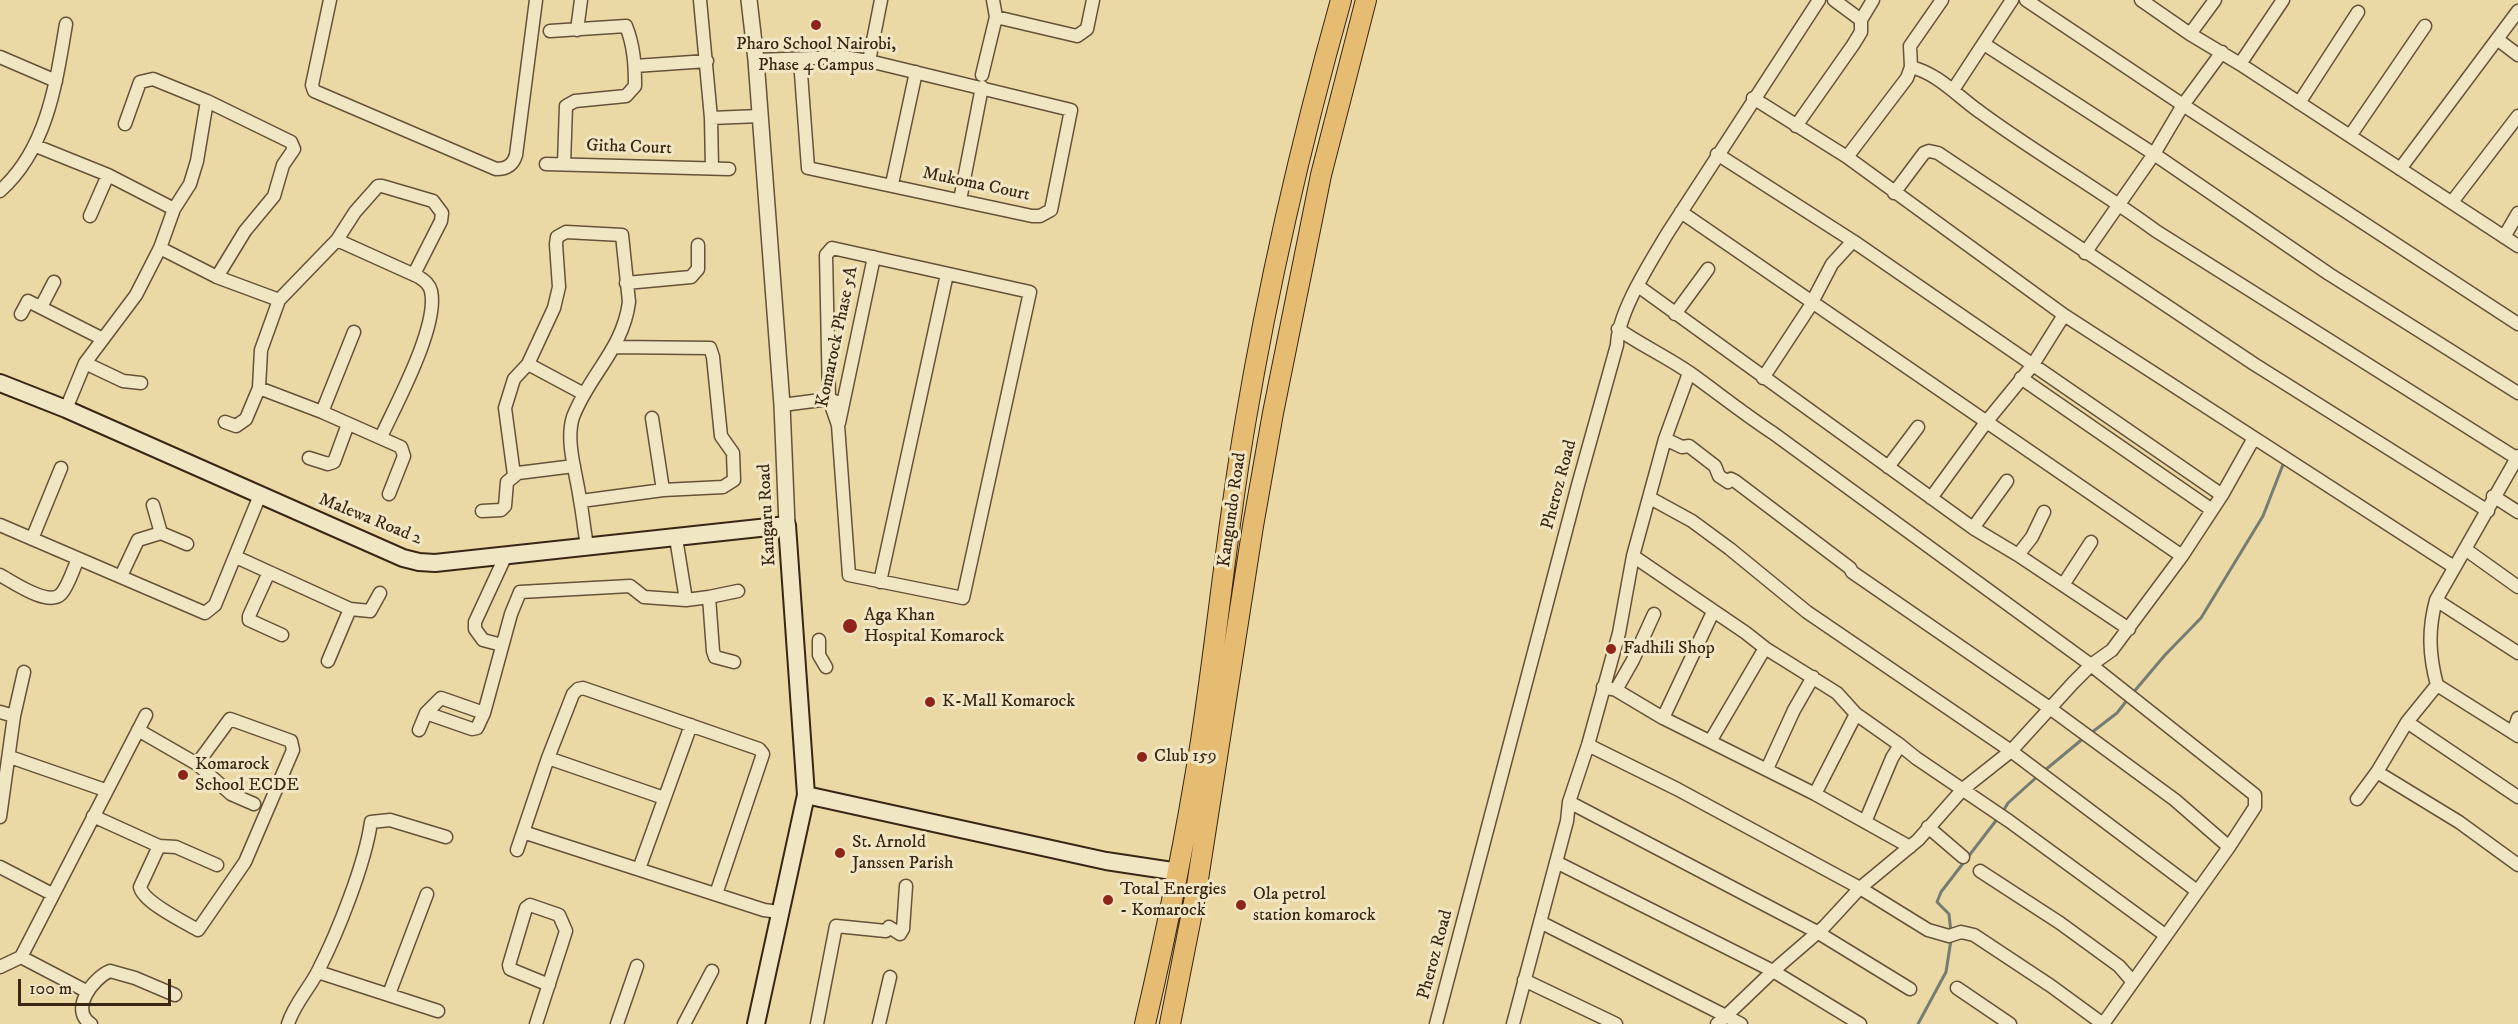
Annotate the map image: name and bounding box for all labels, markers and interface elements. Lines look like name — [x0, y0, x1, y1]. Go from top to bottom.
marker: Pharo School Nairobi, Phase 4 Campus — [809, 18, 823, 32]
place label: Pharo School Nairobi, Phase 4 Campus — [736, 34, 896, 76]
street label: Githa Court — [586, 136, 672, 160]
street label: Mukoma Court — [920, 163, 1032, 207]
street label: Komarock Phase 5A — [813, 265, 863, 409]
street label: Pheroz Road — [1538, 438, 1582, 532]
street label: Kangundo Road — [1214, 451, 1252, 569]
street label: Kangaru Road — [755, 463, 781, 567]
street label: Malewa Road 2 — [315, 489, 425, 551]
place label: Aga Khan Hospital Komarock — [864, 605, 1004, 648]
marker: Aga Khan Hospital Komarock — [841, 617, 859, 635]
place label: Fadhili Shop — [1623, 638, 1715, 660]
marker: Fadhili Shop — [1604, 642, 1618, 656]
place label: K-Mall Komarock — [942, 691, 1075, 713]
marker: K-Mall Komarock — [923, 695, 937, 709]
place label: Club 159 — [1154, 746, 1217, 768]
marker: Club 159 — [1135, 750, 1149, 764]
place label: Komarock School ECDE — [195, 754, 299, 796]
marker: Komarock School ECDE — [176, 768, 190, 782]
place label: St. Arnold Janssen Parish — [852, 832, 953, 874]
marker: St. Arnold Janssen Parish — [833, 846, 847, 860]
place label: Total Energies - Komarock — [1120, 879, 1226, 922]
place label: Ola petrol station komarock — [1253, 884, 1376, 926]
marker: Total Energies - Komarock — [1101, 893, 1115, 907]
marker: Ola petrol station komarock — [1234, 898, 1248, 912]
street label: Pheroz Road — [1414, 908, 1458, 1002]
scale bar — [21, 967, 174, 1005]
text: 100 m — [29, 978, 72, 1000]

